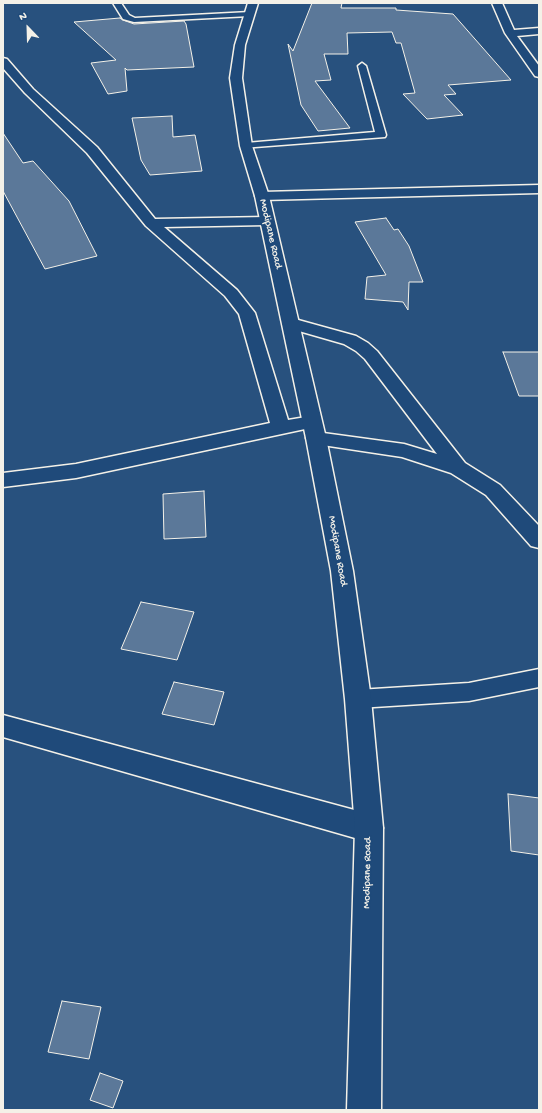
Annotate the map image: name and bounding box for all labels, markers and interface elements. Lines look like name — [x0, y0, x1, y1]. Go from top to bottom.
north arrow — [8, 8, 48, 48]
text: N — [18, 10, 29, 24]
street label: Modipane Road — [256, 198, 284, 270]
street label: Modipane Road — [324, 515, 350, 587]
street label: Modipane Road — [361, 837, 375, 909]

